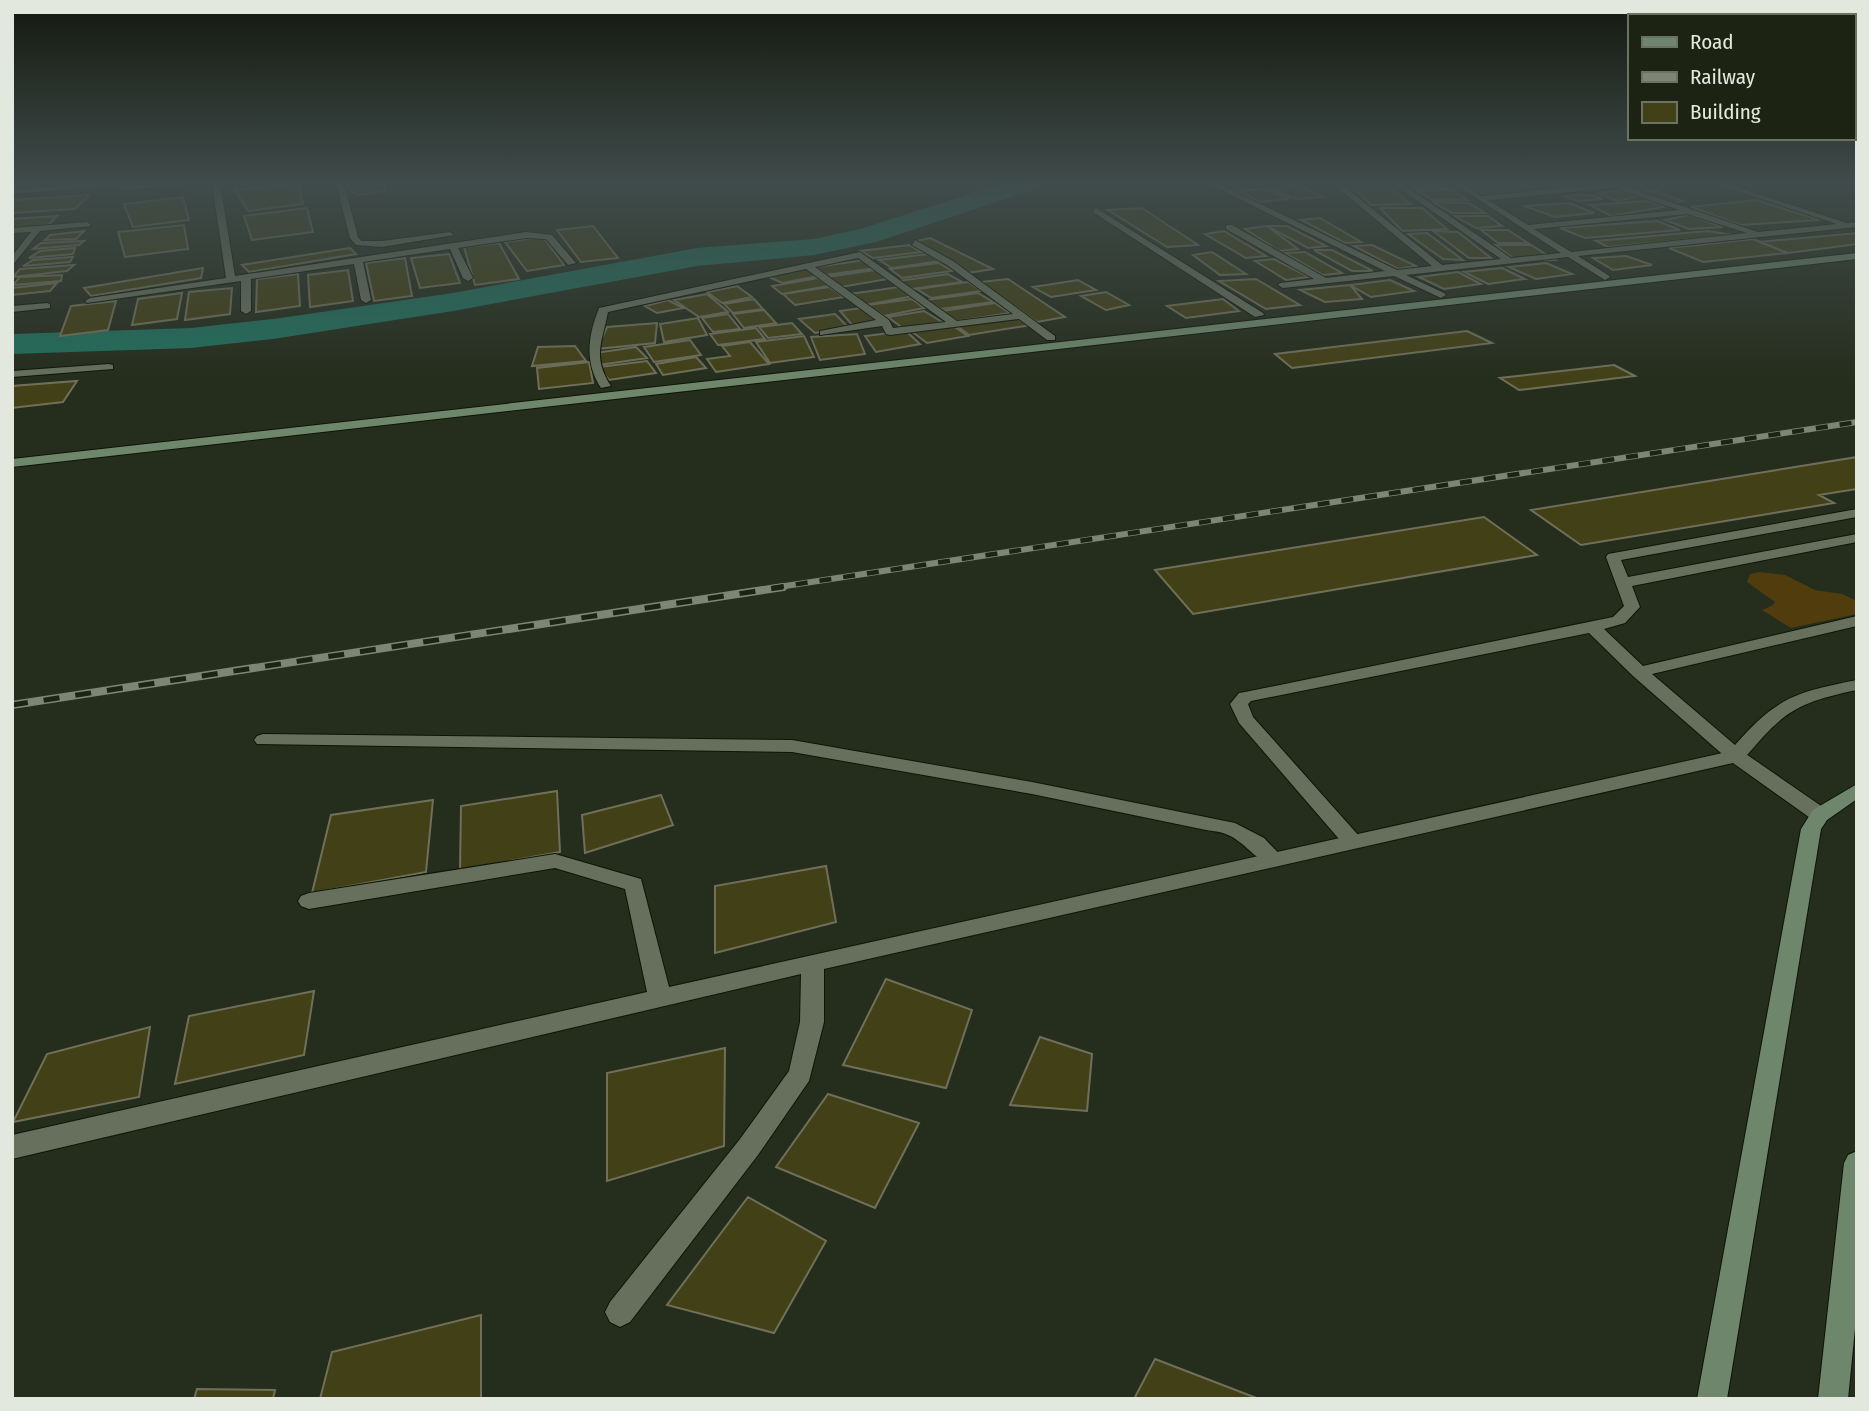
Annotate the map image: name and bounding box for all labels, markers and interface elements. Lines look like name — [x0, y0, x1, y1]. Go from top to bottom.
legend — [1628, 14, 1855, 140]
text: Road — [1690, 29, 1734, 55]
text: Railway — [1690, 64, 1756, 90]
text: Building — [1690, 99, 1761, 125]

